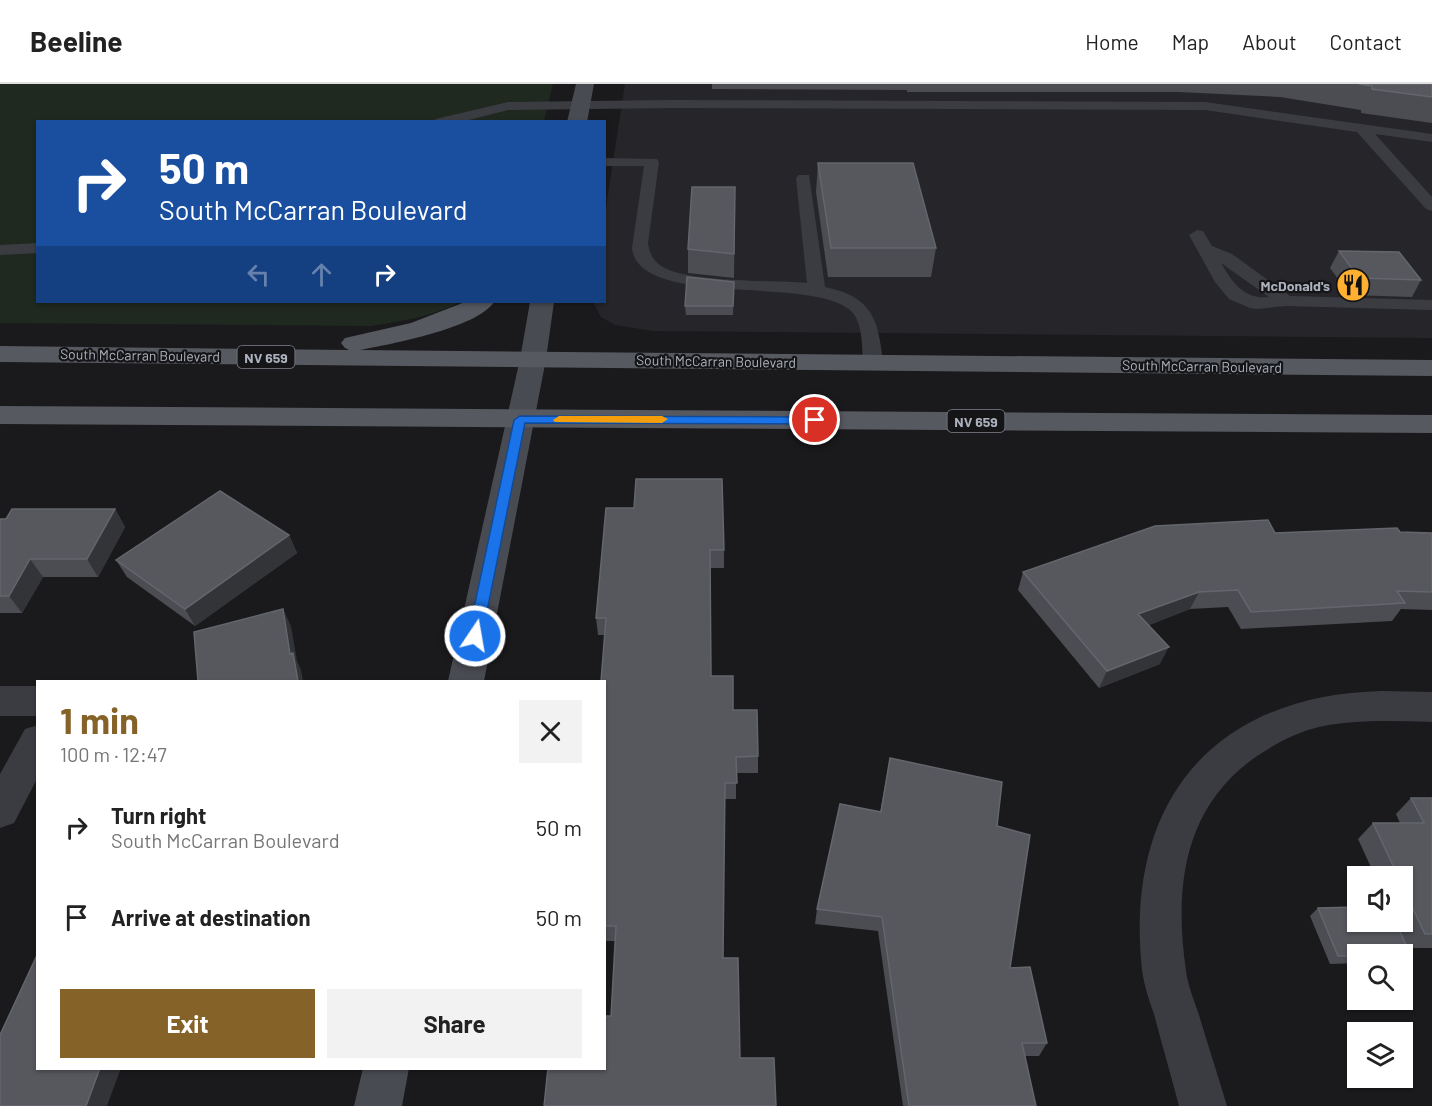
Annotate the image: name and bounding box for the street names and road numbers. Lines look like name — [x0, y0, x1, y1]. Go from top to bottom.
street label: South McCarran Boulevard — [60, 345, 220, 365]
road number: NV 659 — [238, 346, 294, 368]
street label: South McCarran Boulevard — [636, 351, 796, 371]
street label: South McCarran Boulevard — [1122, 356, 1282, 376]
road number: NV 659 — [948, 410, 1004, 432]

